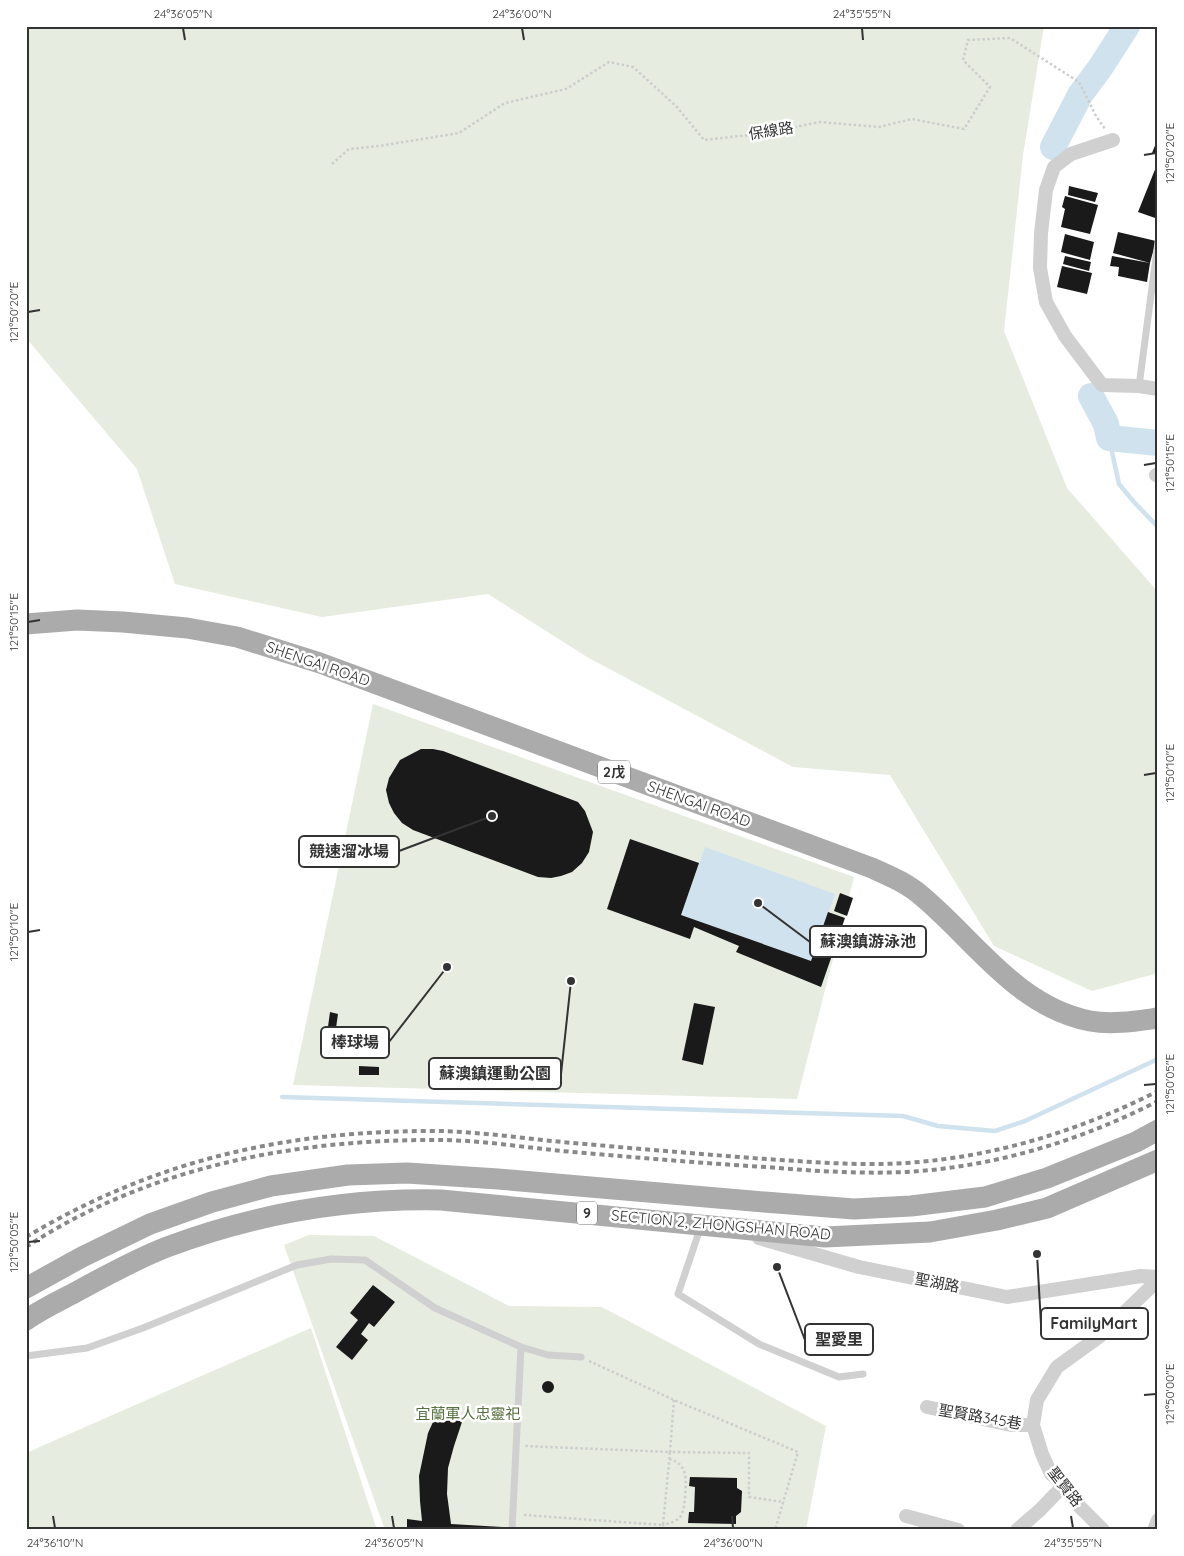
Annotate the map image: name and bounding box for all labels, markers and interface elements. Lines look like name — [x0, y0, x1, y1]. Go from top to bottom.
text: 24°36'05"N — [154, 6, 212, 21]
text: 24°36'00"N — [492, 6, 552, 21]
text: 24°35'55"N — [833, 6, 891, 21]
street label: 保線路 — [747, 118, 795, 143]
text: 121°50'20"E — [1162, 122, 1177, 183]
text: 121°50'20"E — [6, 281, 21, 342]
text: 121°50'15"E — [1162, 434, 1177, 492]
text: 121°50'15"E — [6, 593, 21, 651]
street label: SHENGAI ROAD — [264, 637, 373, 690]
text: 121°50'10"E — [1162, 744, 1177, 802]
road number: 2戊 — [598, 760, 630, 784]
street label: SHENGAI ROAD — [645, 776, 754, 831]
callout: 競速溜冰場 — [299, 836, 399, 867]
text: 競速溜冰場 — [309, 841, 389, 861]
text: 121°50'10"E — [6, 903, 21, 961]
callout: 蘇澳鎮游泳池 — [810, 926, 926, 957]
text: 蘇澳鎮游泳池 — [820, 931, 916, 951]
callout: 棒球場 — [321, 1027, 389, 1058]
text: 棒球場 — [331, 1032, 379, 1052]
text: 121°50'05"E — [1162, 1054, 1177, 1114]
callout: 蘇澳鎮運動公園 — [429, 1058, 561, 1089]
text: 蘇澳鎮運動公園 — [439, 1063, 551, 1083]
road number: 9 — [577, 1202, 597, 1224]
street label: SECTION 2, ZHONGSHAN ROAD — [610, 1205, 832, 1244]
text: 121°50'05"E — [6, 1212, 21, 1272]
street label: 聖湖路 — [913, 1269, 961, 1296]
callout: FamilyMart — [1041, 1308, 1148, 1339]
text: FamilyMart — [1050, 1313, 1138, 1333]
callout: 聖愛里 — [805, 1324, 873, 1355]
text: 聖愛里 — [815, 1329, 863, 1349]
text: 121°50'00"E — [1162, 1363, 1177, 1425]
street label: 聖賢路345巷 — [937, 1400, 1023, 1433]
park label: 宜蘭軍人忠靈祀 — [415, 1404, 521, 1423]
street label: 聖賢路 — [1044, 1463, 1087, 1510]
text: 24°36'10"N — [27, 1535, 83, 1550]
text: 24°36'05"N — [365, 1535, 423, 1550]
text: 24°36'00"N — [703, 1535, 763, 1550]
text: 24°35'55"N — [1044, 1535, 1102, 1550]

